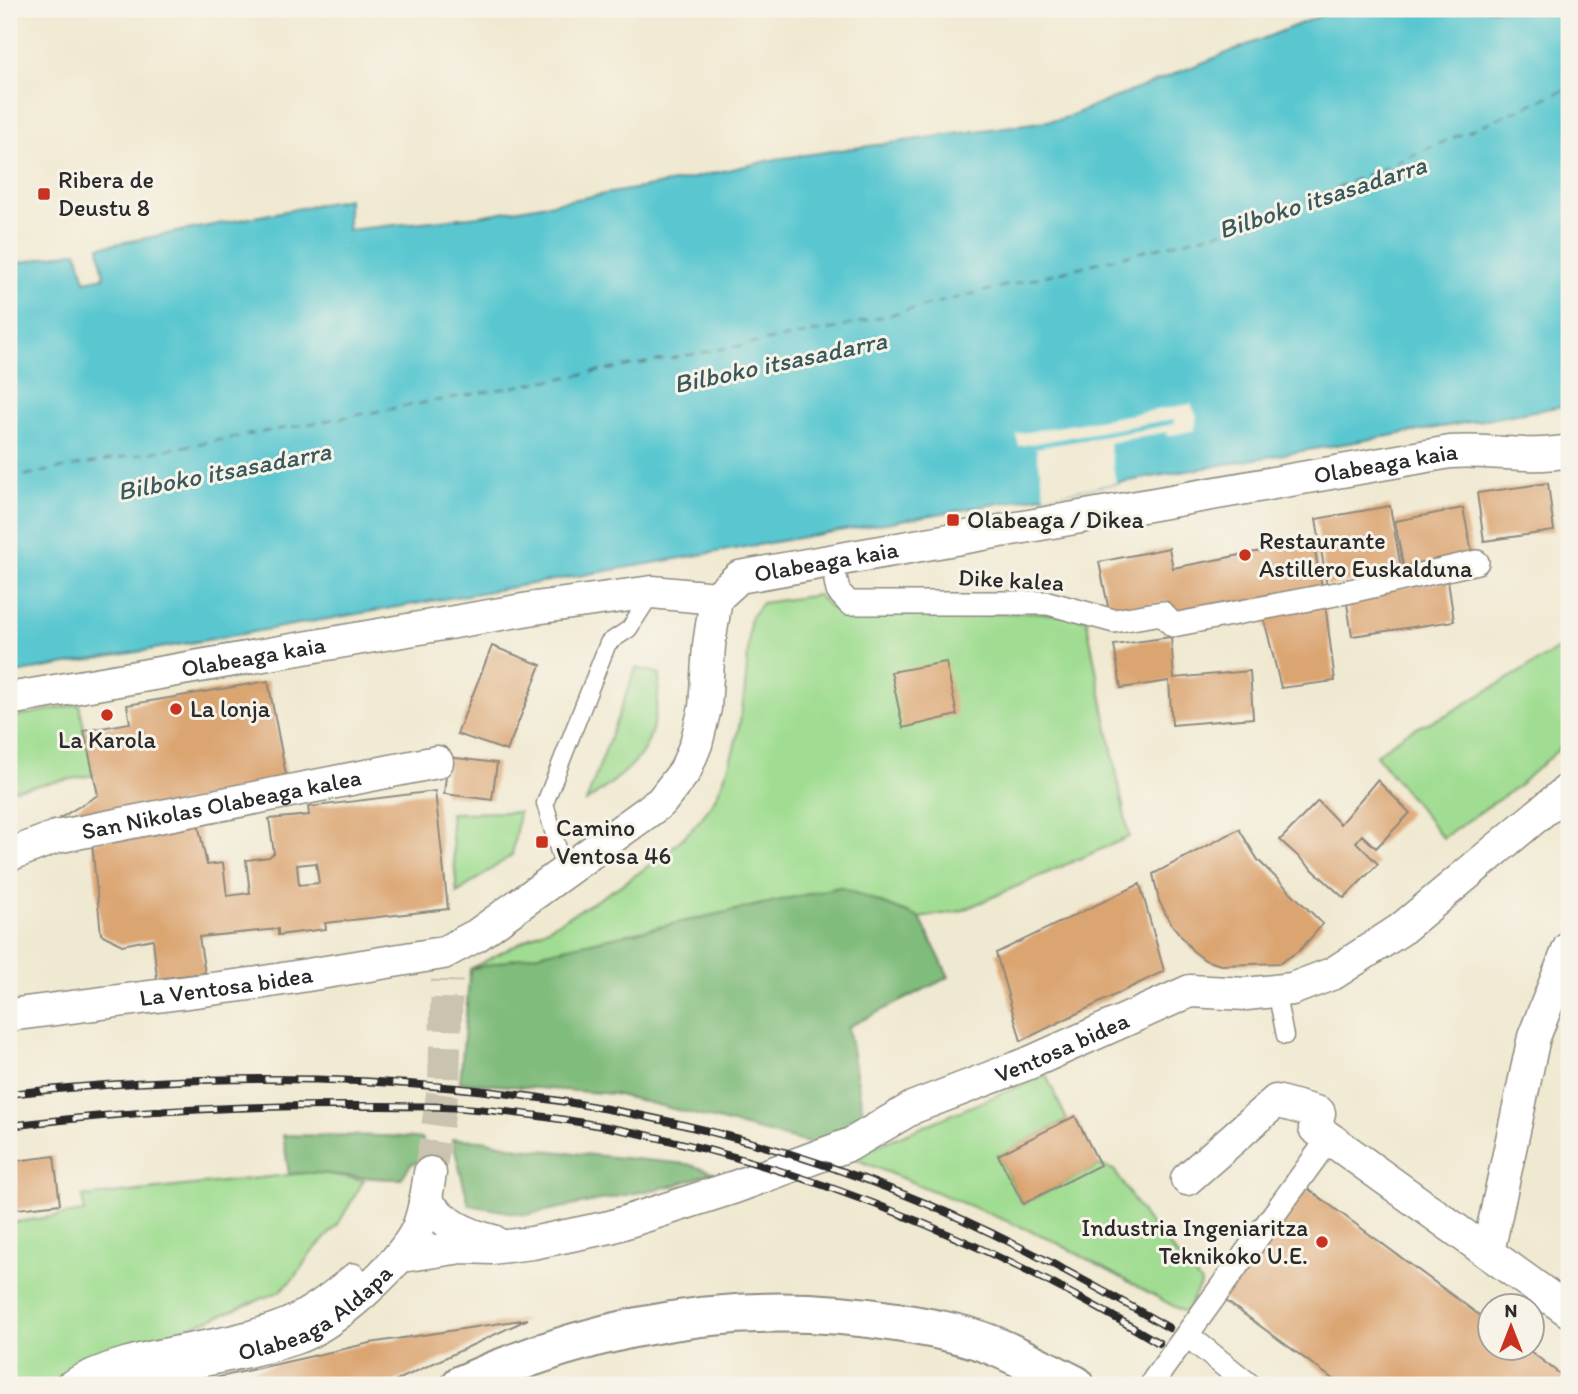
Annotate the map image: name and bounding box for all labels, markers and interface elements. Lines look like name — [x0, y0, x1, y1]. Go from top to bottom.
water label: Bilboko itsasadarra — [1214, 148, 1431, 246]
place label: Ribera de Deustu 8 — [58, 165, 154, 222]
marker: Ribera de Deustu 8 — [36, 186, 52, 202]
water label: Bilboko itsasadarra — [671, 324, 891, 400]
water label: Bilboko itsasadarra — [115, 434, 335, 507]
street label: Olabeaga kaia — [1311, 436, 1459, 490]
place label: Olabeaga / Dikea — [967, 505, 1145, 534]
marker: Olabeaga / Dikea — [945, 512, 961, 528]
place label: Restaurante Astillero Euskalduna — [1259, 526, 1473, 583]
street label: Olabeaga kaia — [752, 534, 901, 588]
marker: Restaurante Astillero Euskalduna — [1237, 547, 1253, 563]
street label: Dike kalea — [957, 562, 1065, 597]
street label: Olabeaga kaia — [179, 629, 328, 683]
place label: La lonja — [190, 694, 271, 723]
marker: La lonja — [168, 701, 184, 717]
marker: La Karola — [99, 707, 115, 723]
place label: La Karola — [58, 725, 156, 754]
street label: San Nikolas Olabeaga kalea — [79, 762, 364, 846]
place label: Camino Ventosa 46 — [556, 813, 671, 870]
marker: Camino Ventosa 46 — [534, 834, 550, 850]
street label: La Ventosa bidea — [138, 959, 315, 1012]
street label: Ventosa bidea — [991, 1005, 1134, 1089]
place label: Industria Ingeniaritza Teknikoko U.E. — [1081, 1213, 1308, 1270]
marker: Industria Ingeniaritza Teknikoko U.E. — [1314, 1234, 1330, 1250]
street label: Olabeaga Aldapa — [235, 1258, 399, 1367]
north arrow — [1476, 1292, 1546, 1362]
text: N — [1505, 1299, 1517, 1322]

